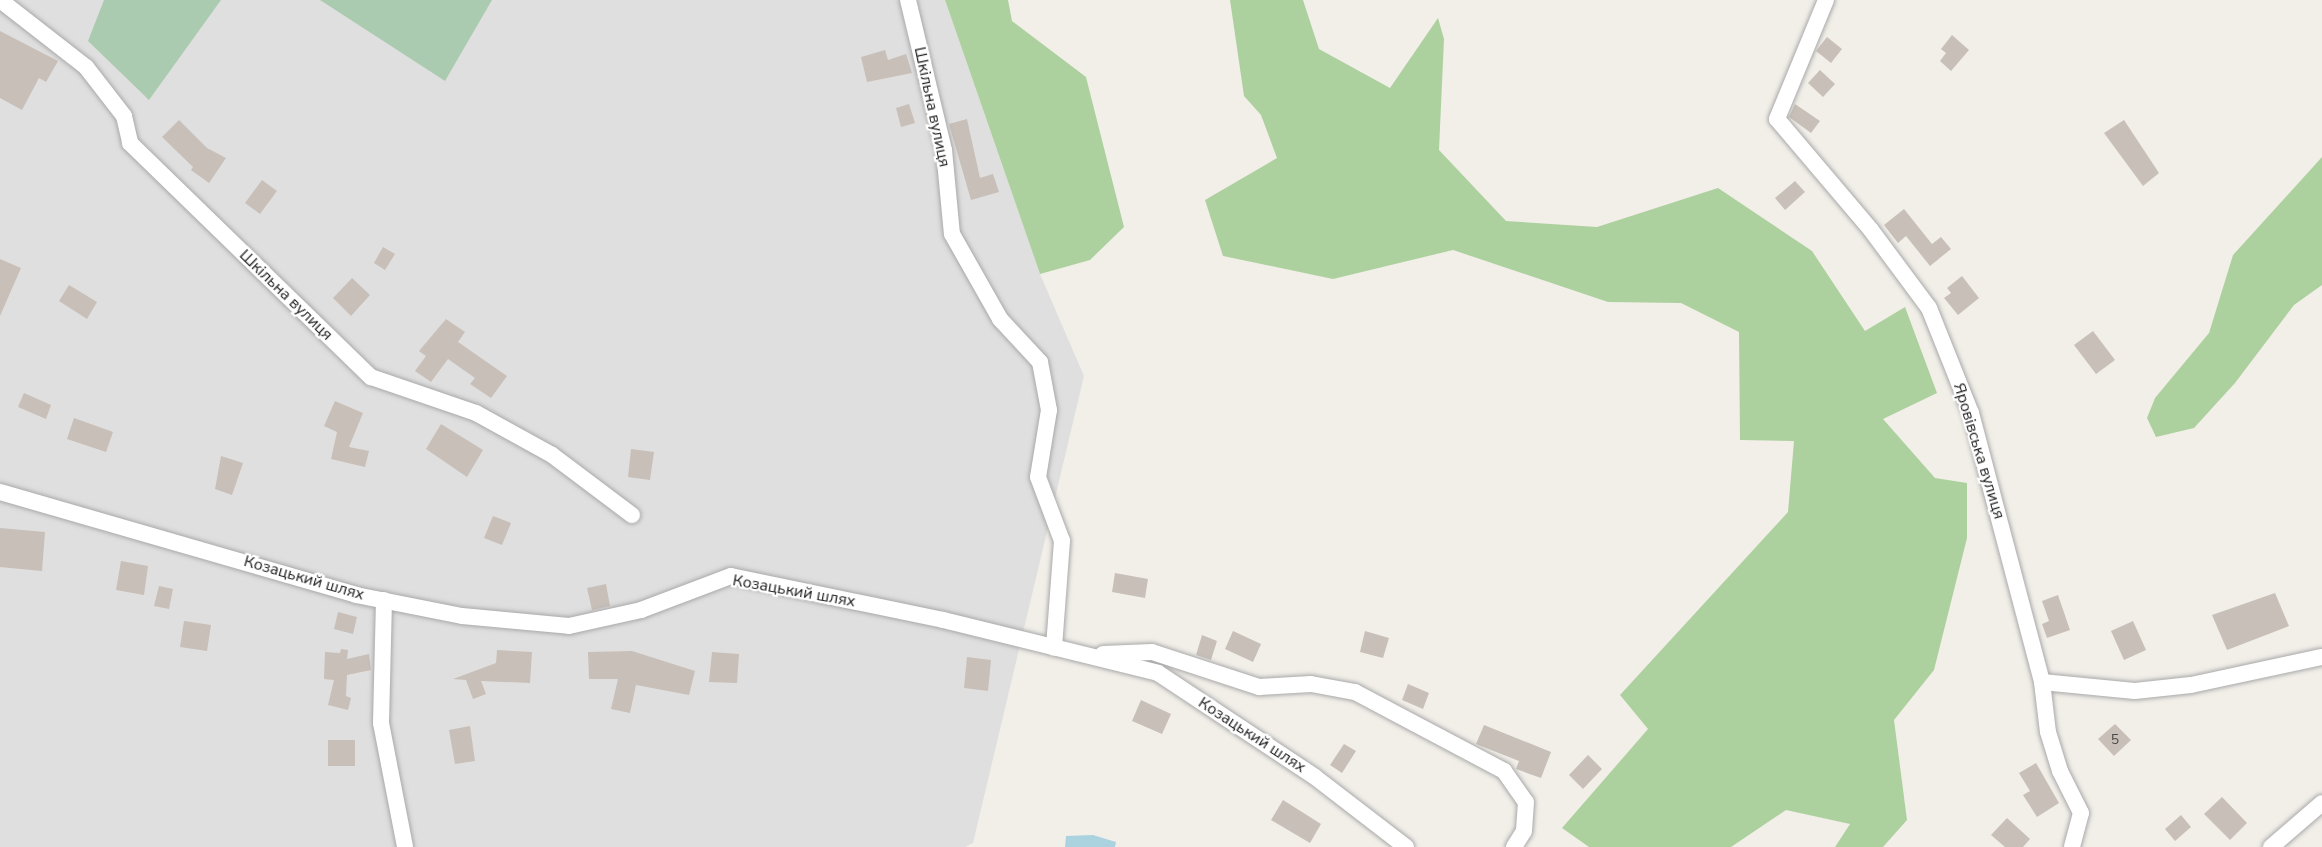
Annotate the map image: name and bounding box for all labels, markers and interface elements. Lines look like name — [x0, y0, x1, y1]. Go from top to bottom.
street label: Шкільна вулиця — [910, 45, 954, 169]
street label: Шкільна вулиця — [235, 246, 337, 344]
street label: Яровівська вулиця — [1949, 381, 2009, 521]
street label: Козацький шлях — [242, 552, 366, 604]
street label: Козацький шлях — [731, 571, 857, 611]
street label: Козацький шлях — [1195, 693, 1309, 777]
house number: 5 — [2111, 732, 2119, 748]

